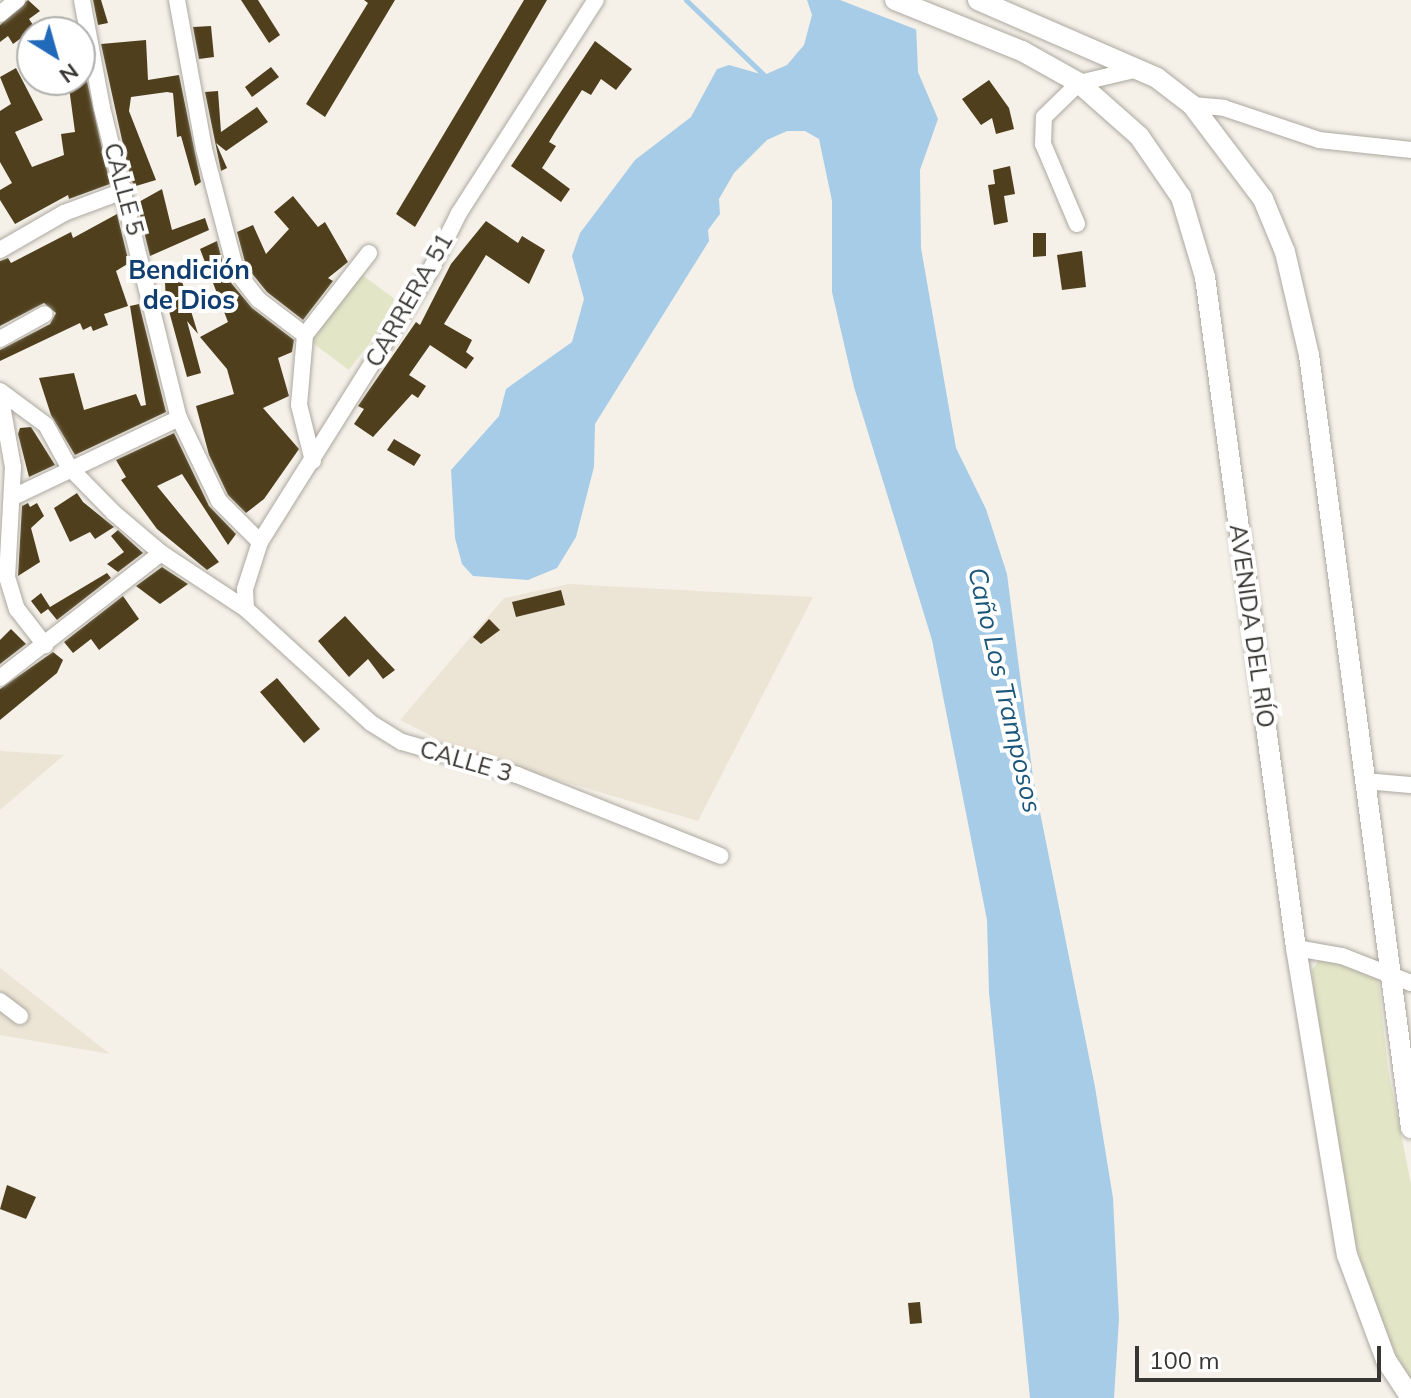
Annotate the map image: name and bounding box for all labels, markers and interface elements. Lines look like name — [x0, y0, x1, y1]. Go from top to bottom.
north arrow — [16, 16, 96, 96]
text: N — [54, 57, 84, 90]
street label: CALLE 5 — [98, 140, 150, 238]
street label: CARRERA 51 — [359, 228, 459, 372]
district label: Bendición de Dios — [128, 254, 250, 316]
street label: AVENIDA DEL RÍO — [1223, 522, 1281, 730]
water label: Caño Los Tramposos — [962, 564, 1048, 816]
street label: CALLE 3 — [417, 734, 515, 788]
scale bar — [1139, 1330, 1385, 1380]
text: 100 m — [1149, 1345, 1220, 1375]

